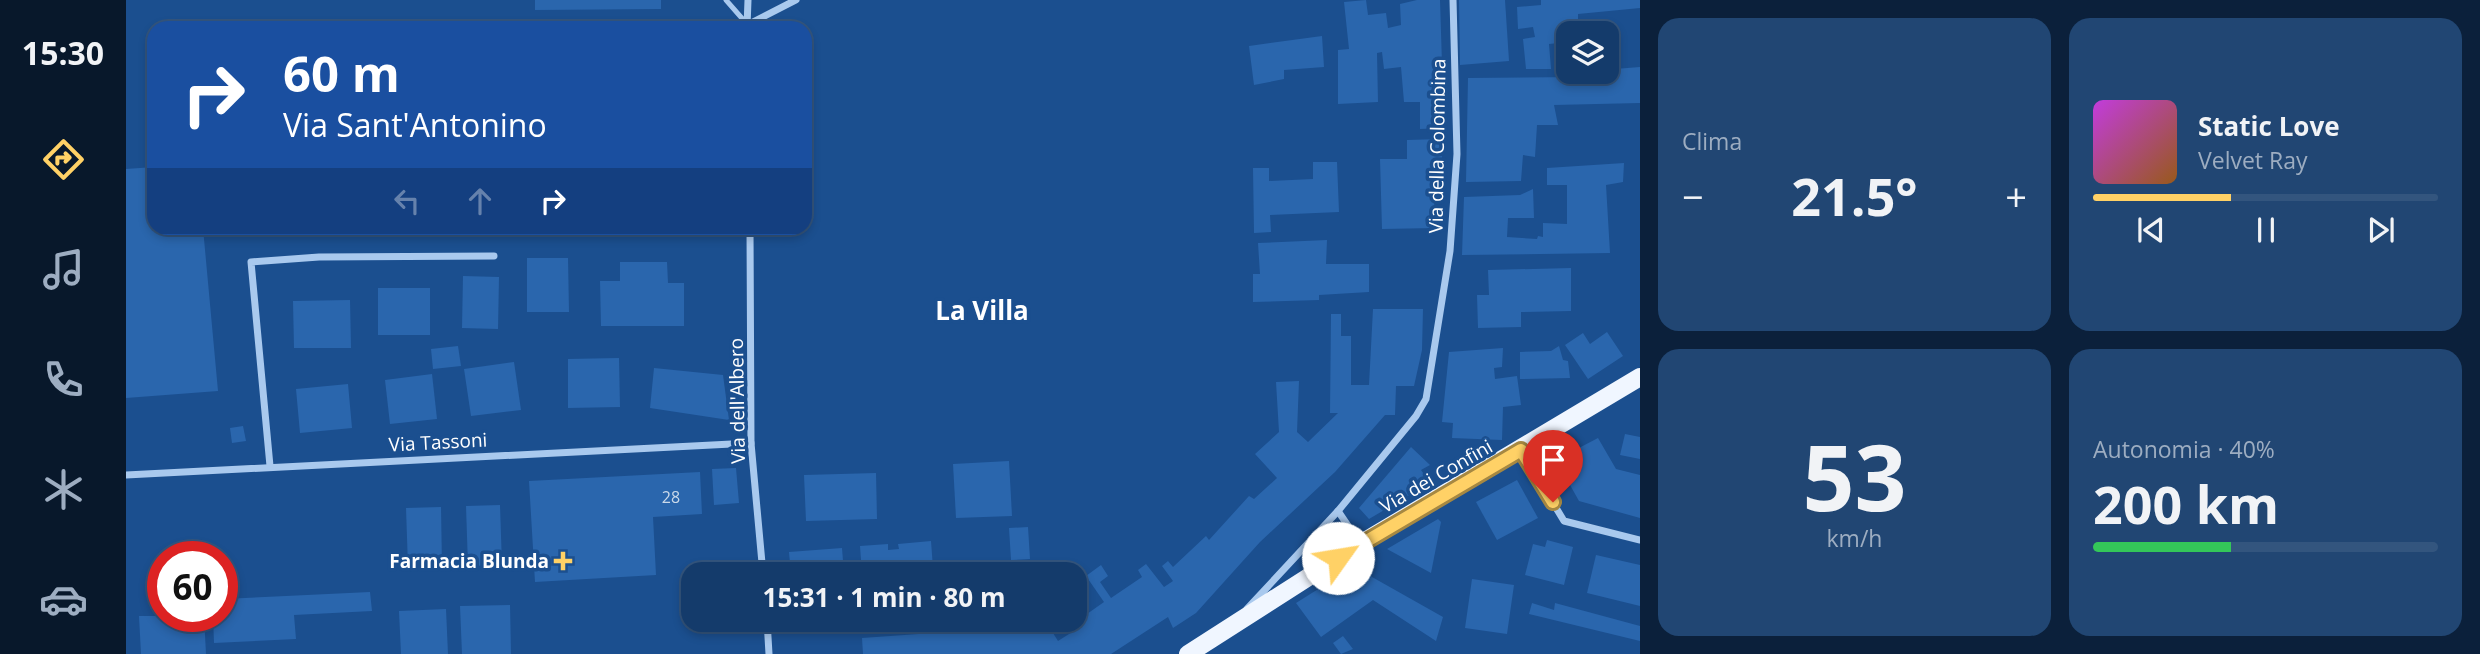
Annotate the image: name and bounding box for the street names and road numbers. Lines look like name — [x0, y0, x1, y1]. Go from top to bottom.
street label: Via della Colombina — [1422, 58, 1452, 234]
street label: Via dell'Albero — [723, 338, 751, 464]
street label: Via Tassoni — [388, 426, 488, 458]
street label: Via dei Confini — [1375, 433, 1497, 519]

